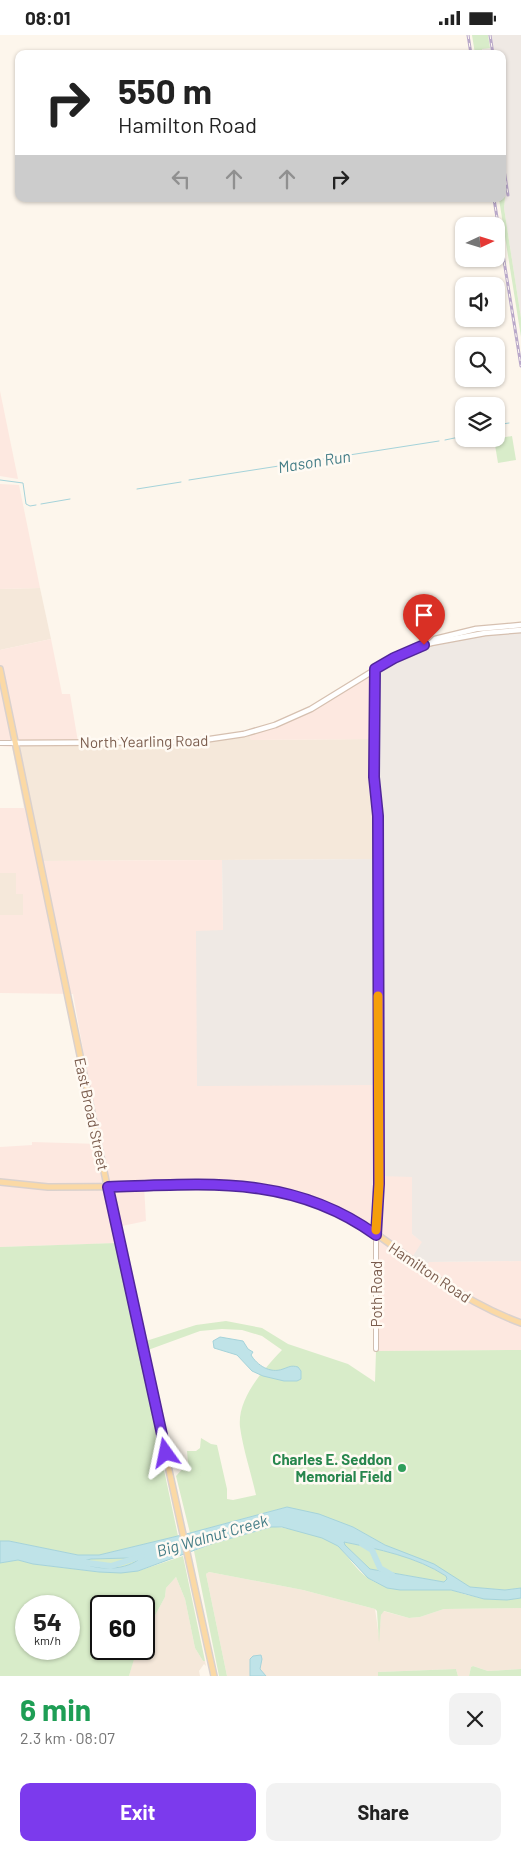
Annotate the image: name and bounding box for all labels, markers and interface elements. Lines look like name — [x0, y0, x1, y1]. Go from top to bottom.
text: 08:01 — [25, 6, 70, 29]
text: 550 m — [118, 69, 212, 111]
icon: right — [35, 70, 100, 135]
text: Hamilton Road — [118, 111, 257, 137]
icon: left — [167, 165, 195, 193]
icon: ahead — [220, 165, 248, 193]
icon: ahead — [273, 165, 301, 193]
icon: right — [326, 165, 354, 193]
north arrow — [455, 217, 505, 267]
map controls — [455, 217, 505, 447]
button: sound — [455, 277, 505, 327]
button: search — [455, 337, 505, 387]
button: layers — [455, 397, 505, 447]
water label: Mason Run — [276, 446, 352, 476]
pin — [403, 594, 445, 645]
icon: arrive — [410, 601, 438, 629]
street label: North Yearling Road — [80, 731, 208, 751]
street label: East Broad Street — [71, 1056, 113, 1172]
street label: Hamilton Road — [386, 1238, 474, 1306]
street label: Poth Road — [367, 1261, 385, 1327]
position arrow — [139, 1426, 191, 1478]
place label: Charles E. Seddon Memorial Field — [272, 1450, 392, 1485]
marker: Charles E. Seddon Memorial Field — [396, 1462, 408, 1474]
water label: Big Walnut Creek — [154, 1510, 270, 1560]
speed limit sign: 60 — [90, 1595, 155, 1660]
text: 54 — [33, 1606, 62, 1636]
text: km/h — [34, 1633, 61, 1647]
text: 6 min — [20, 1691, 91, 1727]
button: close — [449, 1693, 501, 1745]
text: 2.3 km · 08:07 — [20, 1728, 115, 1747]
button: Exit — [20, 1783, 256, 1841]
button: Share — [266, 1783, 501, 1841]

